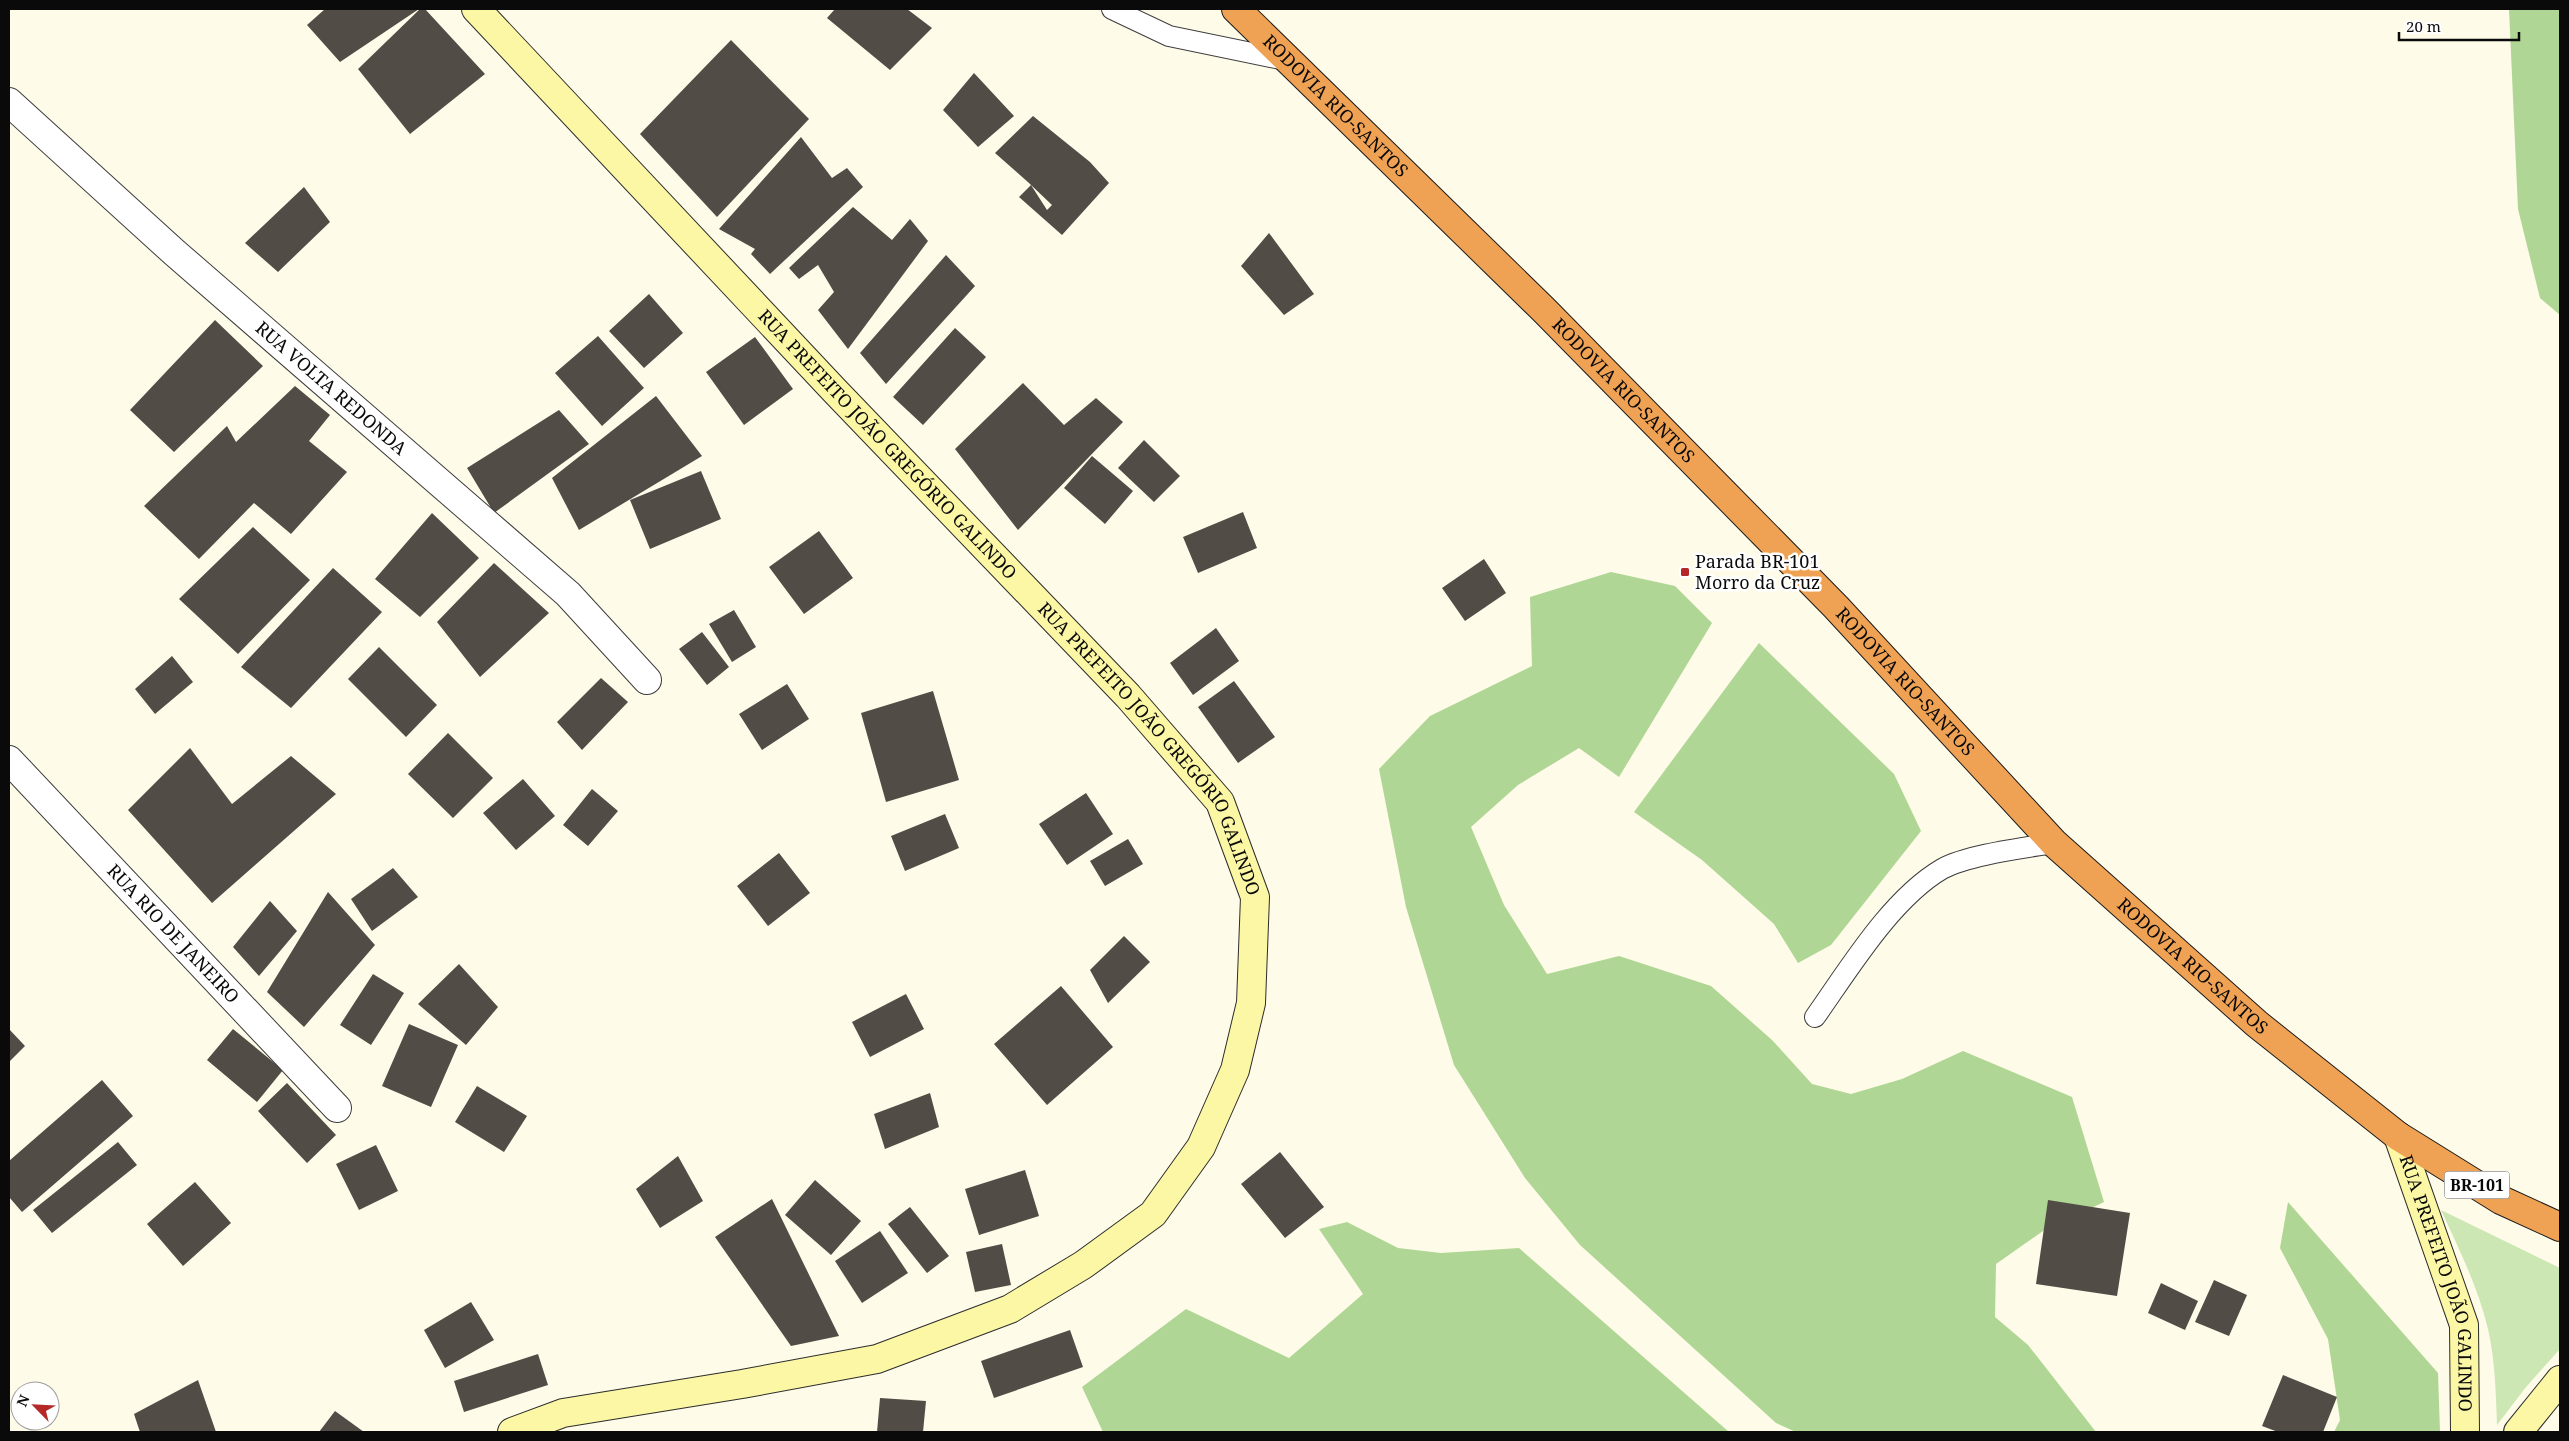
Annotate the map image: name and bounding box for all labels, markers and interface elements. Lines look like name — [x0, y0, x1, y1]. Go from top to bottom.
scale bar — [2399, 10, 2519, 42]
text: 20 m — [2406, 16, 2441, 36]
street label: RODOVIA RIO-SANTOS — [1258, 29, 1414, 182]
street label: RUA PREFEITO JOÃO GREGÓRIO GALINDO — [753, 304, 1022, 584]
street label: RODOVIA RIO-SANTOS — [1548, 312, 1701, 468]
street label: RUA VOLTA REDONDA — [251, 315, 413, 460]
place label: Parada BR-101 Morro da Cruz — [1695, 549, 1820, 594]
marker: Parada BR-101 Morro da Cruz — [1679, 566, 1691, 578]
street label: RUA PREFEITO JOÃO GREGÓRIO GALINDO — [1033, 597, 1266, 899]
street label: RODOVIA RIO-SANTOS — [1831, 602, 1981, 761]
street label: RUA RIO DE JANEIRO — [102, 859, 245, 1008]
street label: RODOVIA RIO-SANTOS — [2113, 892, 2273, 1039]
street label: RUA PREFEITO JOÃO GALINDO — [2395, 1152, 2478, 1412]
road number: BR-101 — [2444, 1172, 2510, 1198]
north arrow — [10, 1381, 60, 1431]
text: N — [12, 1392, 34, 1409]

